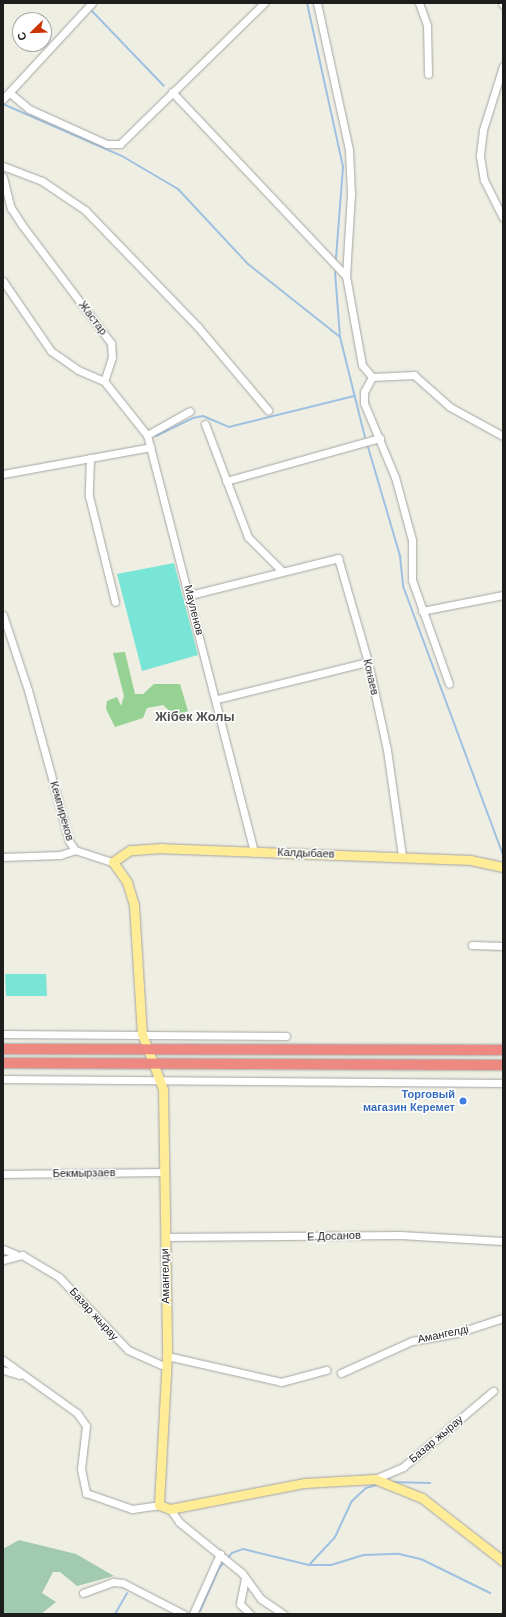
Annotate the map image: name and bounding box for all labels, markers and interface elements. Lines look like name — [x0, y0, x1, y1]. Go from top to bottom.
north arrow — [12, 12, 52, 52]
text: С — [15, 30, 29, 42]
street label: Жастар — [76, 298, 110, 338]
street label: Мауленов — [181, 584, 207, 636]
street label: Конаев — [360, 658, 382, 696]
district label: Жібек Жолы — [155, 709, 235, 725]
street label: Кемпиреков — [47, 780, 77, 842]
street label: Калдыбаев — [277, 845, 335, 861]
place label: Торговый магазин Керемет — [363, 1088, 455, 1114]
marker: Торговый магазин Керемет — [458, 1096, 468, 1106]
street label: Бекмырзаев — [53, 1166, 115, 1180]
street label: Е.Досанов — [307, 1228, 361, 1244]
street label: Амангелди — [158, 1248, 172, 1304]
street label: Базар жырау — [67, 1285, 121, 1343]
street label: Амангелді — [416, 1322, 470, 1346]
street label: Базар жырау — [406, 1413, 466, 1465]

